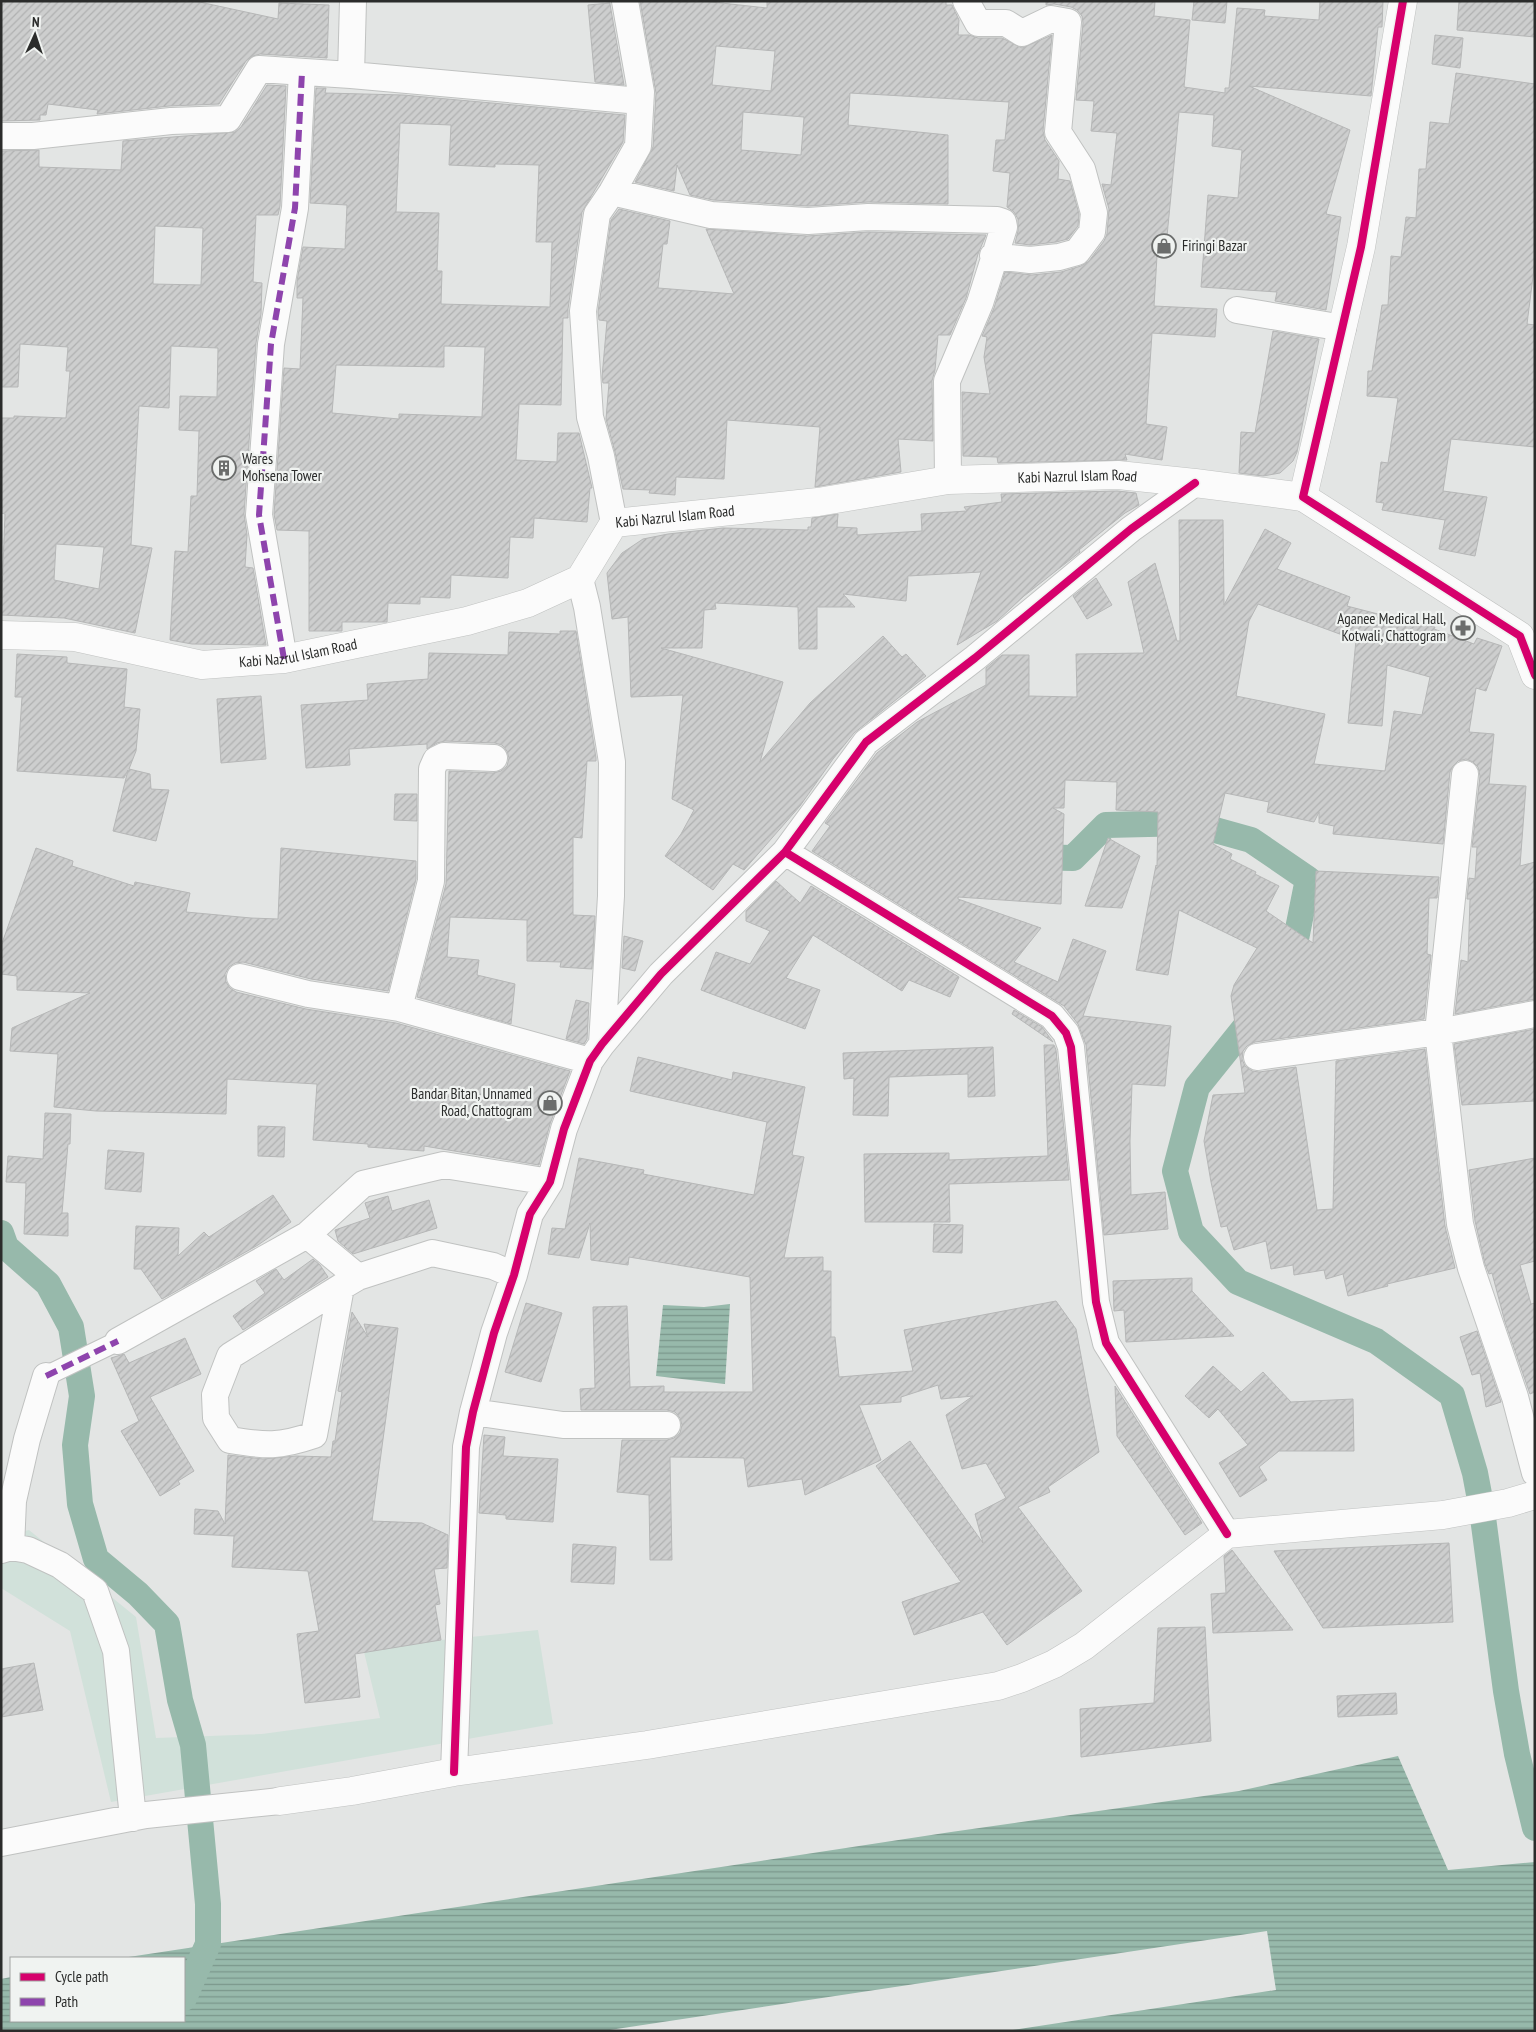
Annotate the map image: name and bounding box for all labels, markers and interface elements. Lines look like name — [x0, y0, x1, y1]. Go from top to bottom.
north arrow — [10, 10, 60, 60]
text: N — [31, 13, 40, 31]
shop icon: Firingi Bazar — [1151, 233, 1177, 259]
place label: Firingi Bazar — [1182, 236, 1248, 255]
place label: Wares Mohsena Tower — [242, 449, 323, 485]
building icon: Wares Mohsena Tower — [211, 455, 237, 481]
street label: Kabi Nazrul Islam Road — [1017, 465, 1138, 487]
street label: Kabi Nazrul Islam Road — [615, 501, 735, 532]
place label: Aganee Medical Hall, Kotwali, Chattogram — [1337, 609, 1446, 645]
pharmacy icon: Aganee Medical Hall, Kotwali, Chattogram — [1450, 615, 1476, 641]
street label: Kabi Nazrul Islam Road — [238, 634, 359, 671]
place label: Bandar Bitan, Unnamed Road, Chattogram — [411, 1084, 532, 1120]
shop icon: Bandar Bitan, Unnamed Road, Chattogram — [537, 1090, 563, 1116]
legend — [10, 1957, 185, 2022]
text: Cycle path — [55, 1967, 108, 1986]
text: Path — [55, 1992, 78, 2011]

